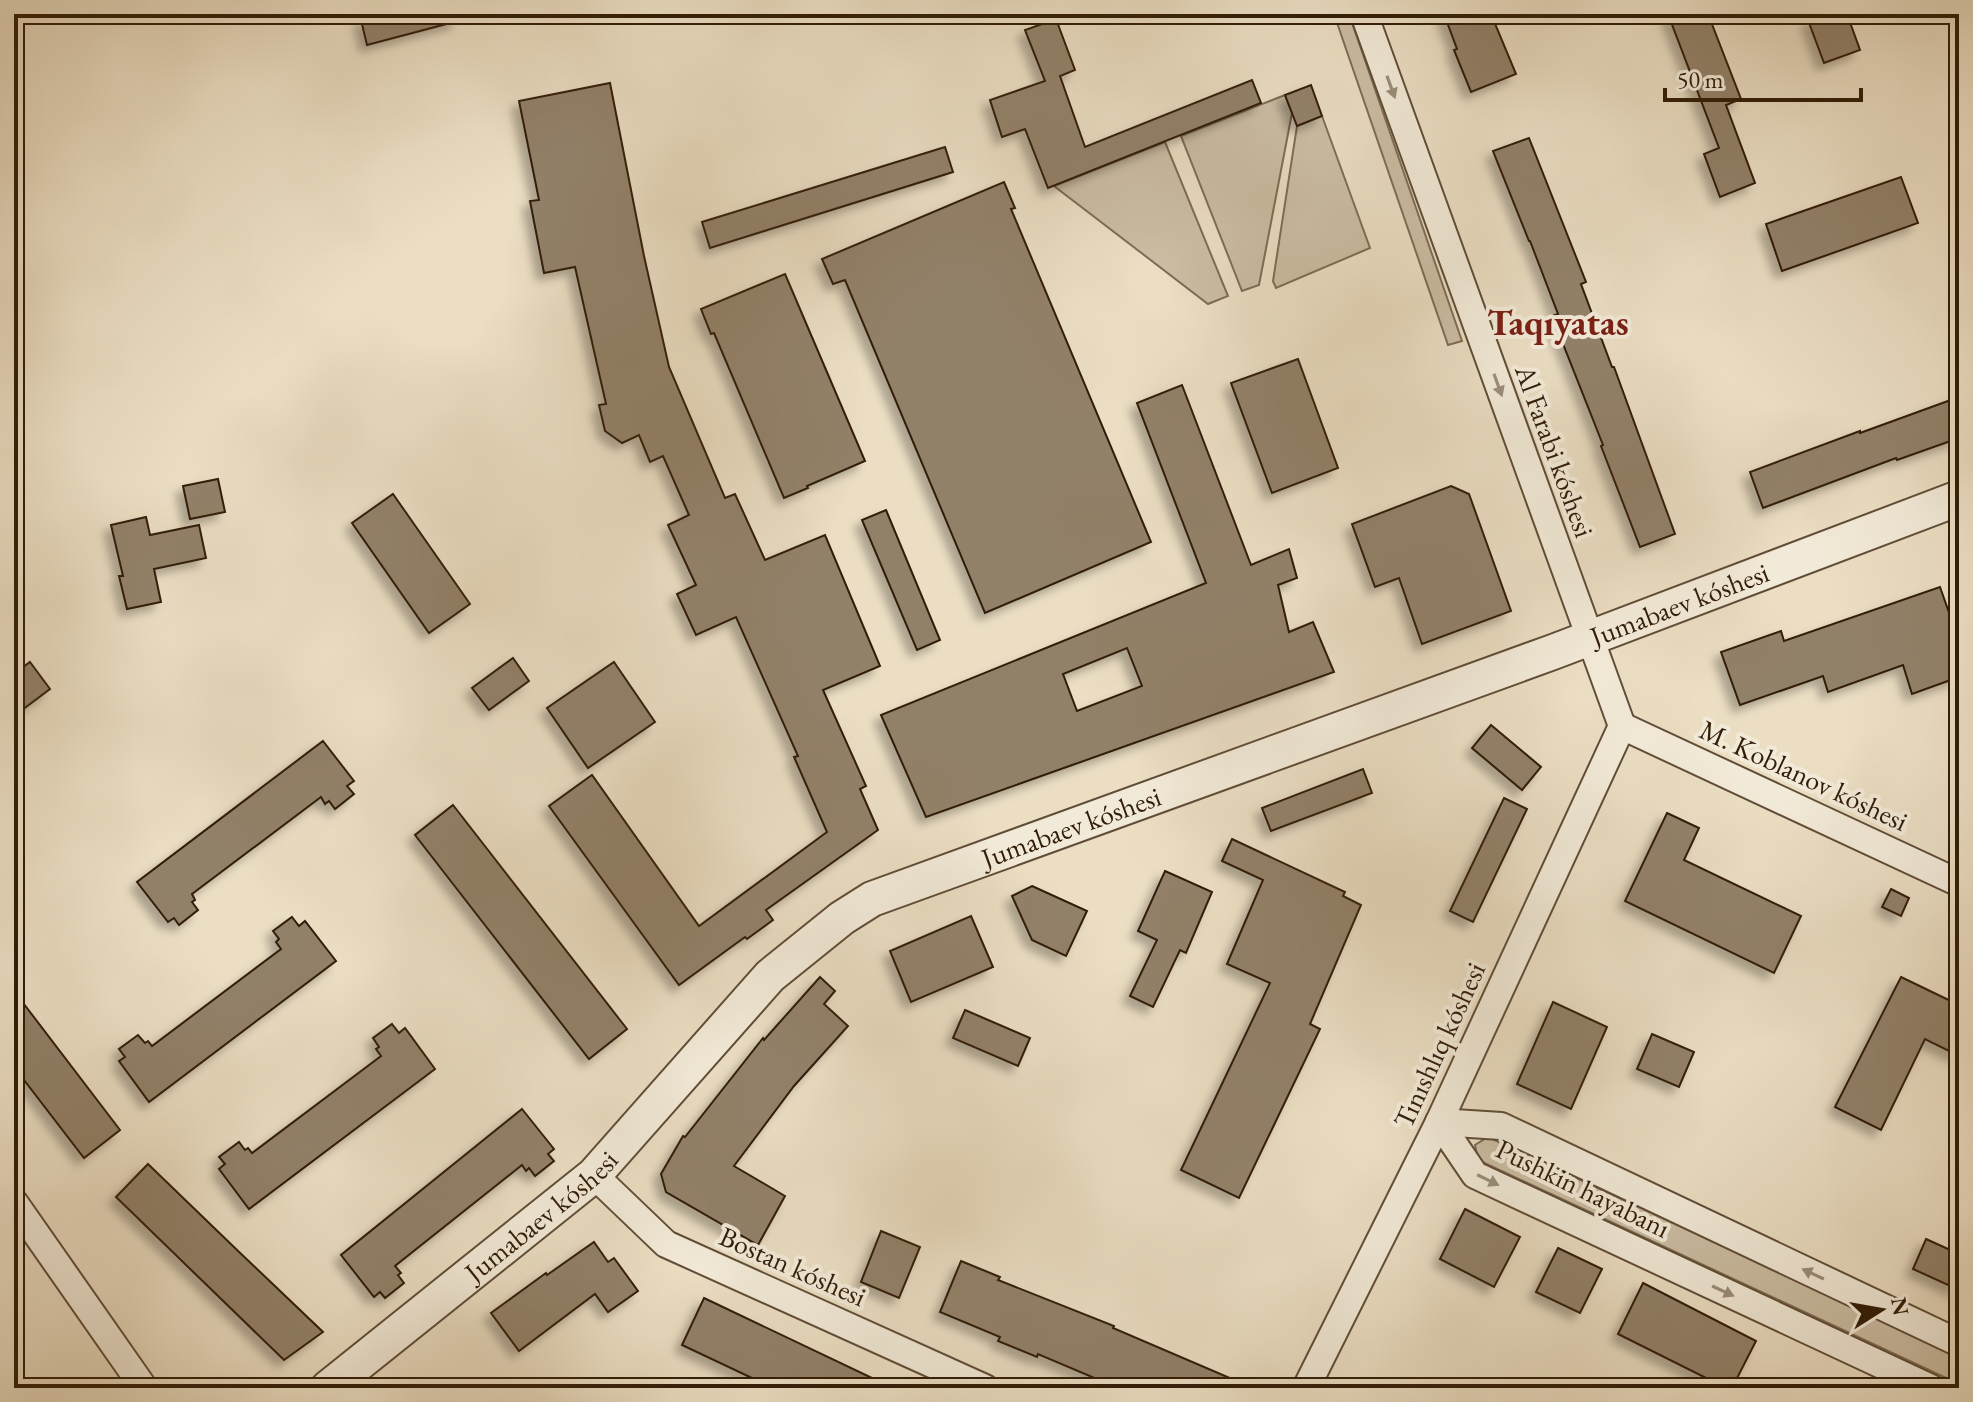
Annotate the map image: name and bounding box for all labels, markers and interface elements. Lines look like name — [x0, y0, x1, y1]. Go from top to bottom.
scale bar — [1665, 52, 1861, 102]
text: 50 m — [1677, 64, 1724, 95]
one-way arrow — [1385, 76, 1397, 100]
district label: Taqıyatas — [1487, 299, 1629, 346]
street label: Al Farabi kóshesi — [1507, 359, 1603, 542]
one-way arrow — [1492, 373, 1504, 397]
street label: Jumabaev kóshesi — [1583, 554, 1774, 655]
street label: M. Koblanov kóshesi — [1694, 711, 1914, 839]
street label: Jumabaev kóshesi — [974, 778, 1166, 877]
street label: Tınıshlıq kóshesi — [1385, 956, 1493, 1134]
street label: Pushkin hayabanı — [1490, 1130, 1676, 1246]
street label: Jumabaev kóshesi — [456, 1142, 626, 1291]
one-way arrow — [1476, 1174, 1499, 1187]
street label: Bostan kóshesi — [714, 1218, 872, 1314]
one-way arrow — [1801, 1267, 1824, 1281]
north arrow — [1841, 1270, 1921, 1350]
one-way arrow — [1711, 1284, 1735, 1298]
text: N — [1884, 1295, 1916, 1318]

